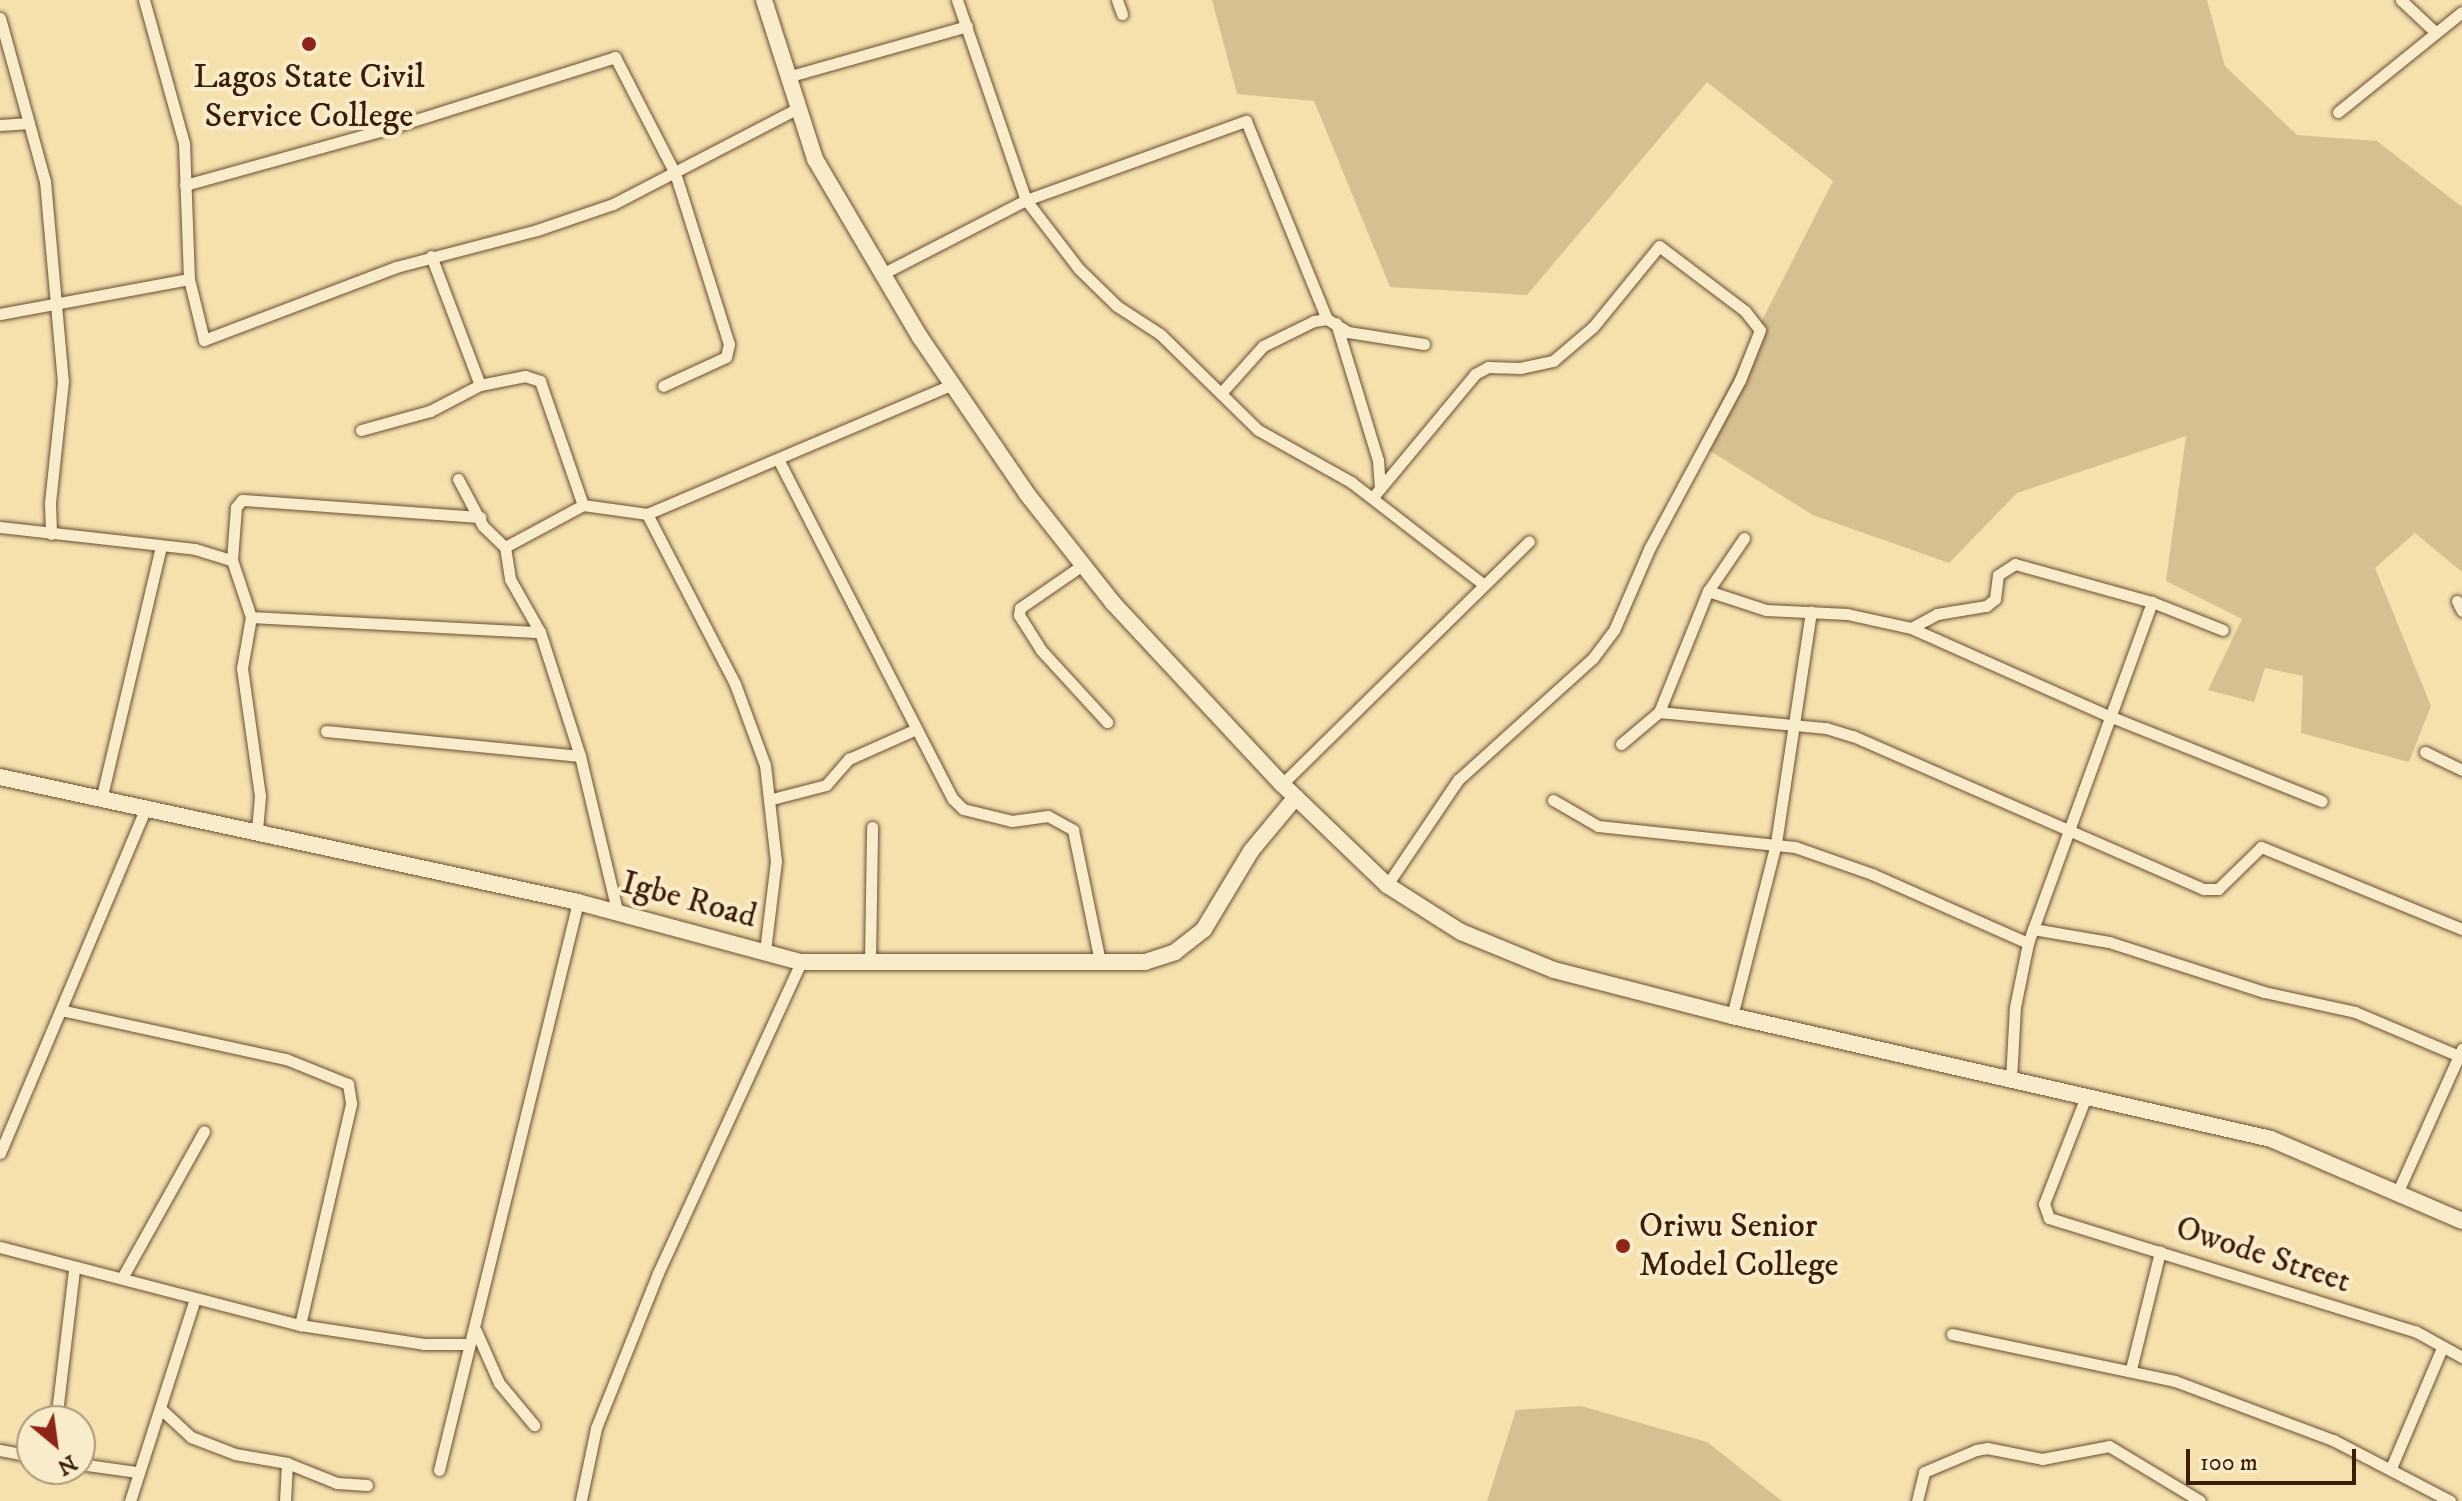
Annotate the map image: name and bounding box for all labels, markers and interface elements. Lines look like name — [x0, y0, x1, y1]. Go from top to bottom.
marker: Lagos State Civil Service College — [300, 35, 318, 53]
place label: Lagos State Civil Service College — [193, 57, 425, 136]
street label: Igbe Road — [617, 862, 761, 938]
place label: Oriwu Senior Model College — [1639, 1206, 1839, 1286]
street label: Owode Street — [2171, 1208, 2355, 1302]
marker: Oriwu Senior Model College — [1614, 1237, 1632, 1255]
north arrow — [16, 1405, 96, 1485]
scale bar — [2190, 1433, 2360, 1483]
text: N — [52, 1448, 81, 1481]
text: 100 m — [2200, 1448, 2258, 1478]

